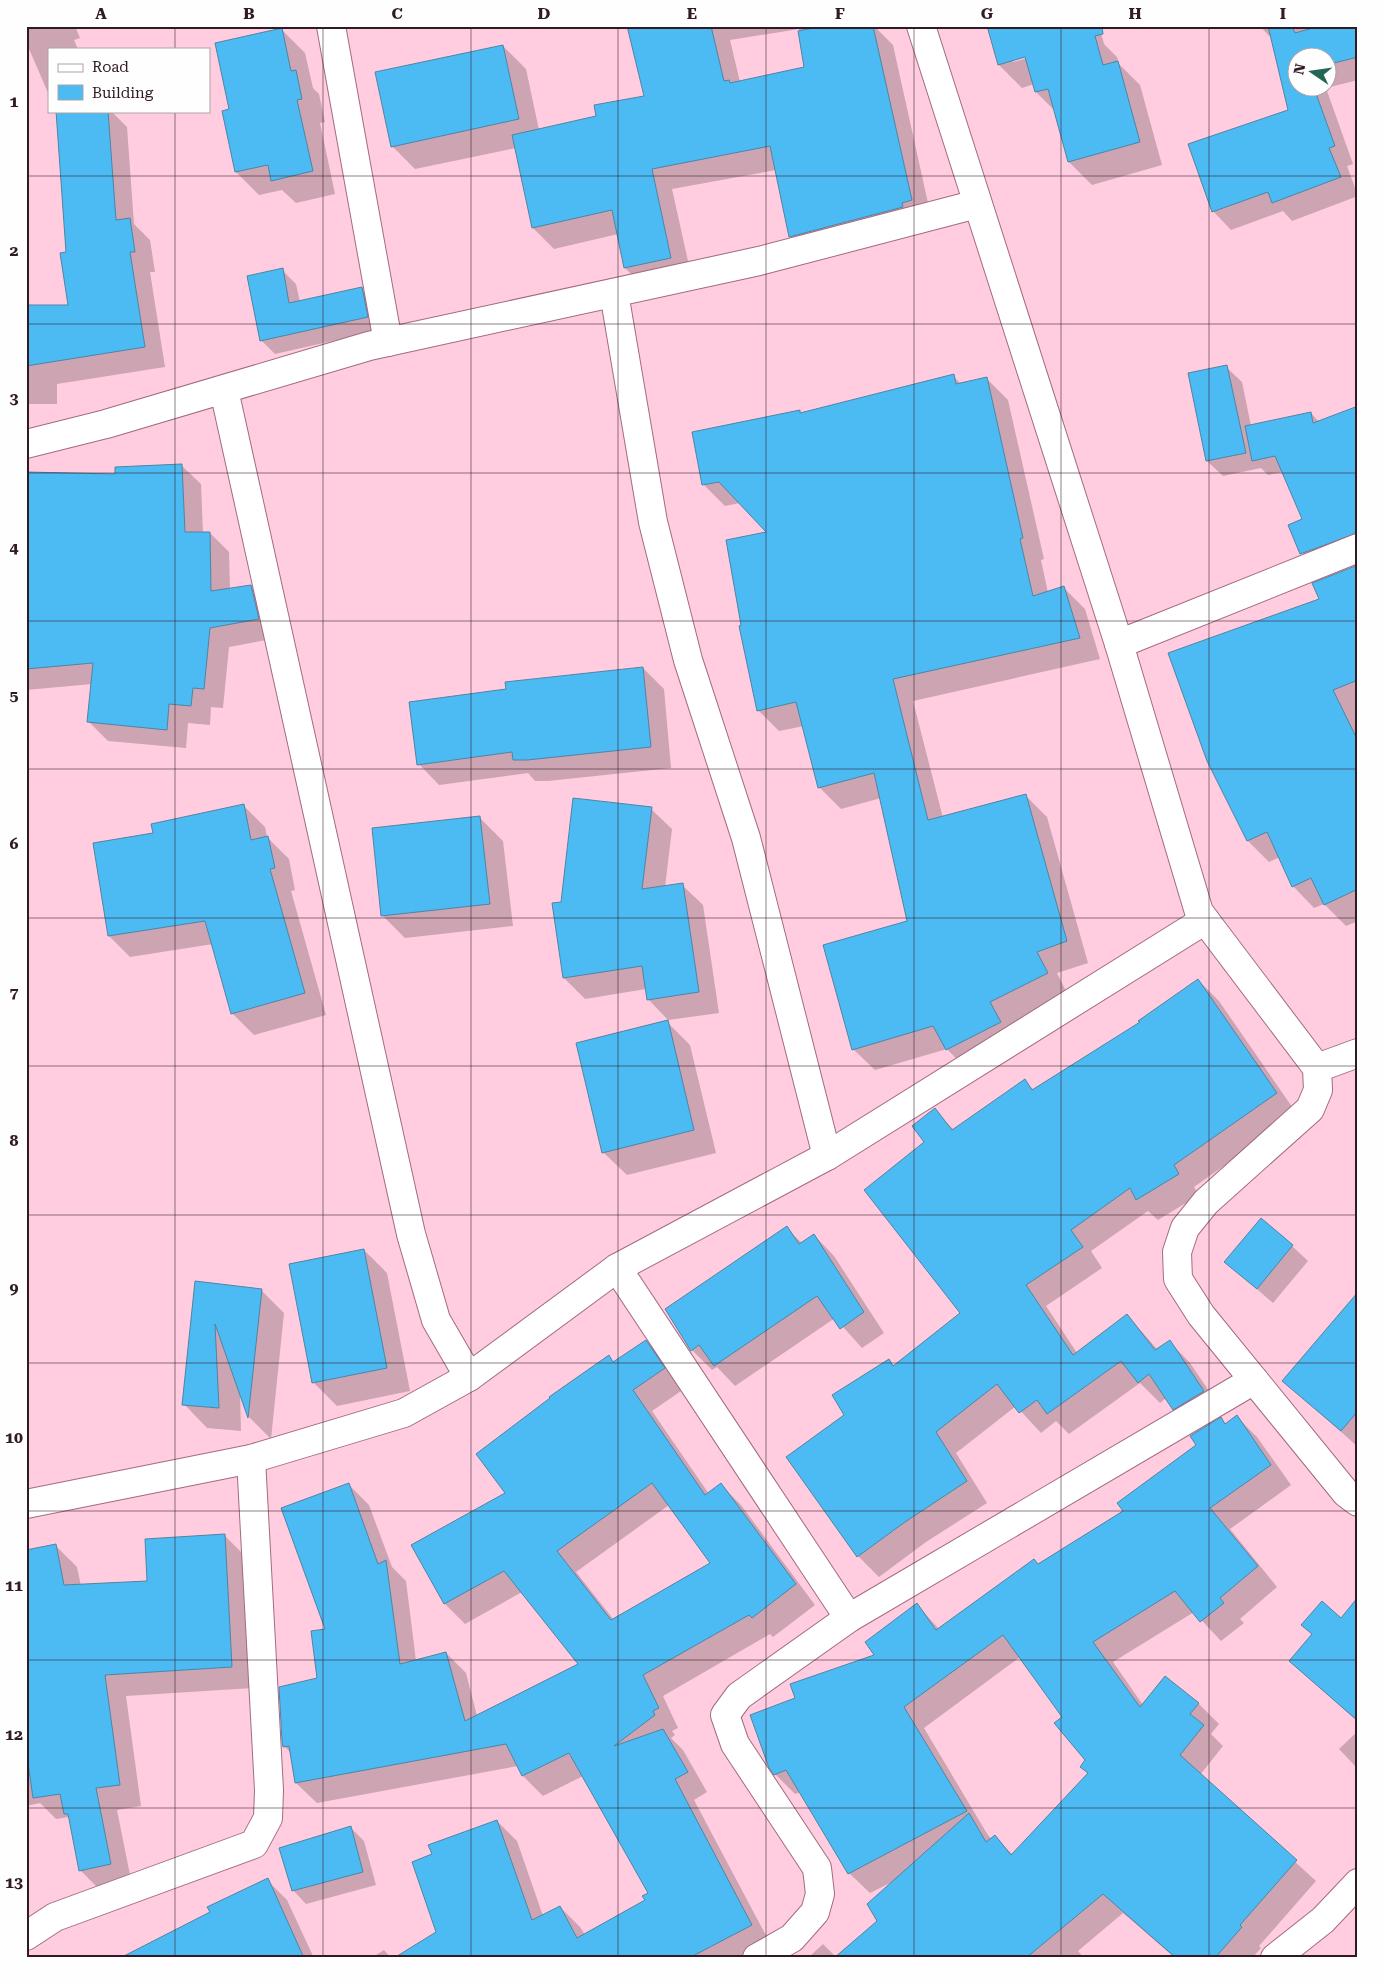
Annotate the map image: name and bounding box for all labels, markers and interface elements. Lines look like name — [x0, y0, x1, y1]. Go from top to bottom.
text: A — [95, 4, 107, 23]
text: B — [243, 4, 255, 23]
text: C — [391, 4, 403, 23]
text: D — [538, 4, 551, 23]
text: E — [687, 4, 697, 23]
text: F — [835, 4, 845, 23]
text: G — [981, 4, 994, 23]
text: H — [1128, 4, 1142, 23]
text: I — [1280, 4, 1286, 23]
legend — [48, 48, 210, 112]
north arrow — [1286, 48, 1336, 98]
text: Road — [92, 58, 129, 76]
text: N — [1290, 62, 1308, 76]
text: Building — [92, 84, 154, 102]
text: 1 — [10, 92, 19, 111]
text: 2 — [10, 241, 19, 260]
text: 3 — [10, 389, 19, 408]
text: 4 — [10, 538, 19, 557]
text: 5 — [10, 686, 19, 705]
text: 6 — [10, 834, 19, 853]
text: 7 — [10, 983, 19, 1002]
text: 8 — [10, 1131, 19, 1150]
text: 9 — [10, 1279, 19, 1298]
text: 10 — [5, 1428, 23, 1447]
text: 11 — [5, 1576, 23, 1595]
text: 12 — [5, 1725, 23, 1744]
text: 13 — [5, 1873, 23, 1892]

